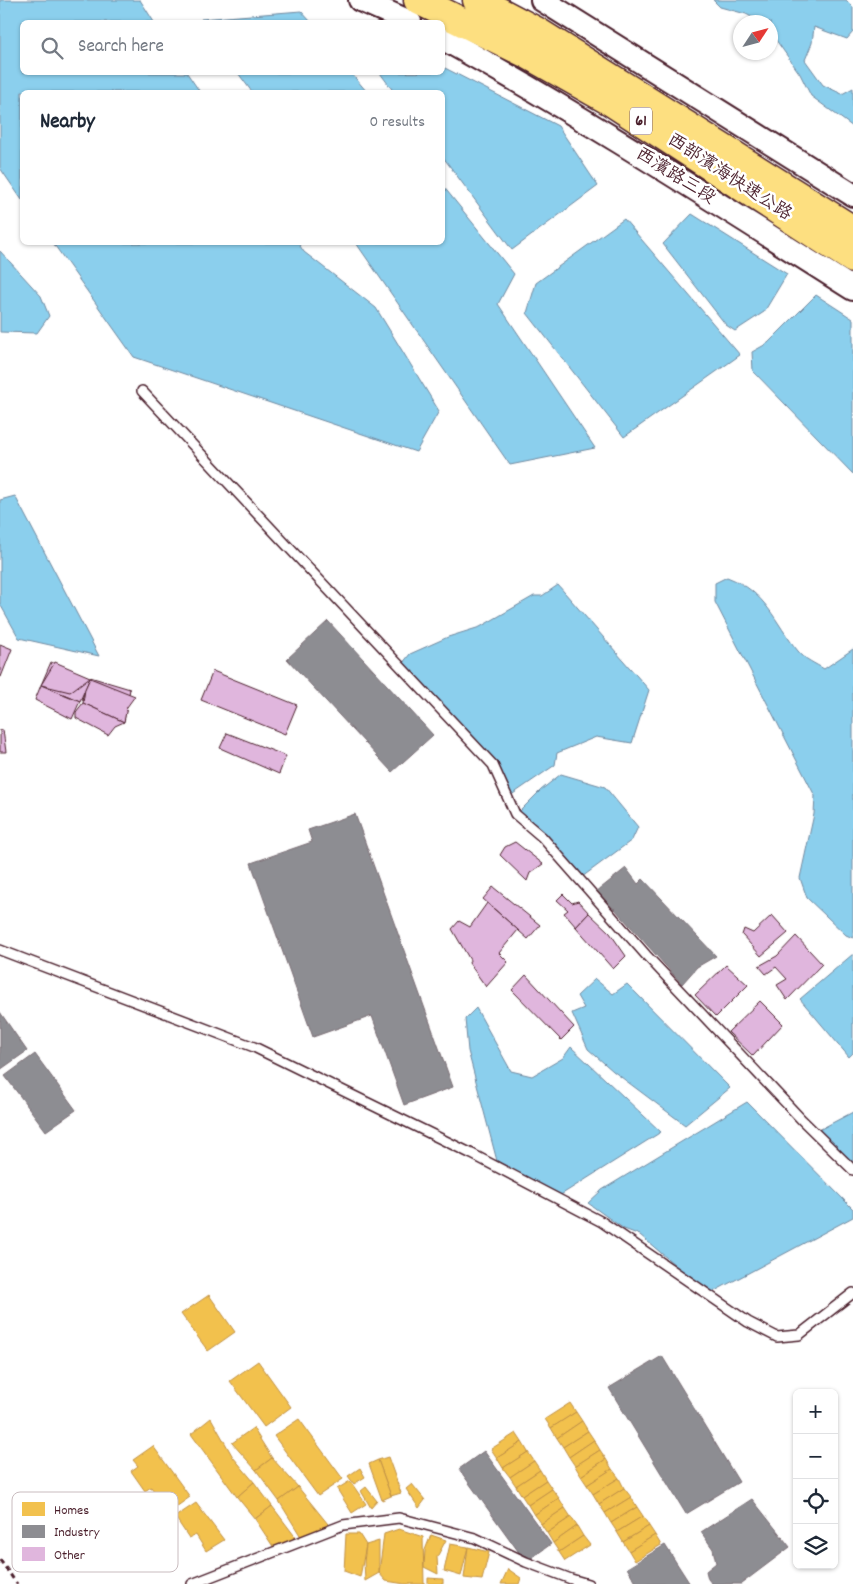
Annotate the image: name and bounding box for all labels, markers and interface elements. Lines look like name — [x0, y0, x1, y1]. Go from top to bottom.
north arrow — [733, 15, 778, 60]
search box — [20, 20, 445, 75]
icon: search — [38, 34, 66, 62]
text: Search here — [78, 34, 164, 61]
text: Nearby — [40, 108, 95, 138]
road number: 61 — [630, 108, 652, 134]
text: 0 results — [370, 111, 425, 134]
street label: 西部濱海快速公路 — [662, 128, 796, 228]
street label: 西濱路三段 — [630, 143, 720, 211]
map controls — [793, 1389, 838, 1569]
button: + — [793, 1389, 838, 1434]
button: − — [793, 1434, 838, 1479]
button: locate — [793, 1479, 838, 1524]
legend — [12, 1492, 178, 1572]
text: Homes — [54, 1501, 89, 1521]
text: Industry — [54, 1523, 100, 1543]
button: layers — [793, 1524, 838, 1569]
text: Other — [54, 1546, 86, 1566]

